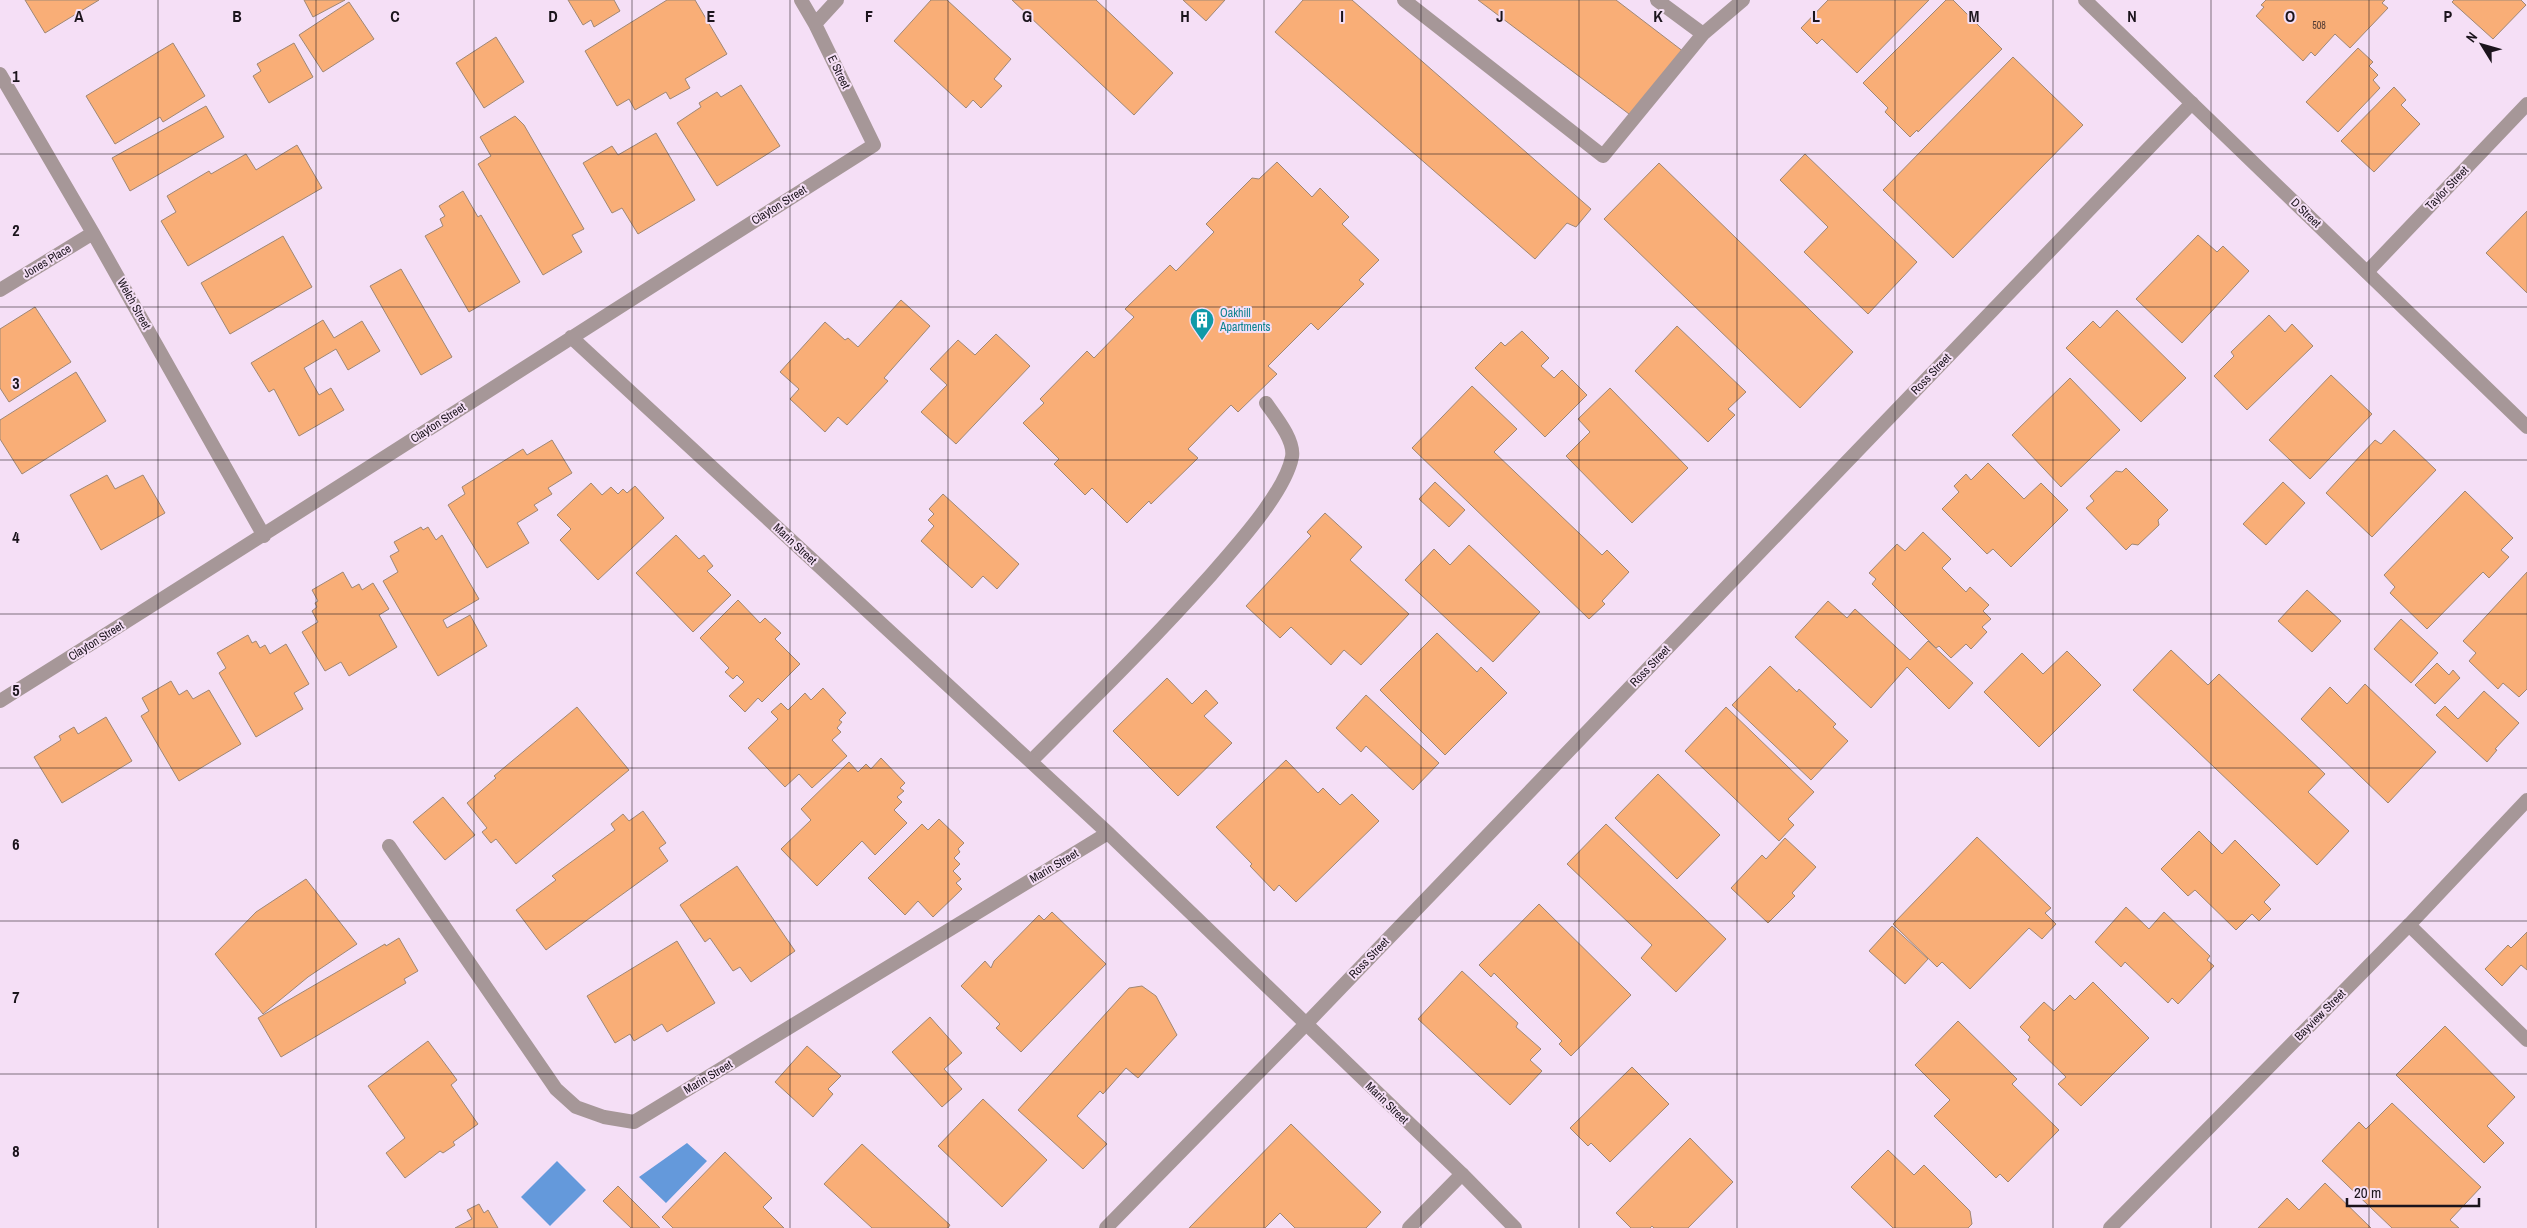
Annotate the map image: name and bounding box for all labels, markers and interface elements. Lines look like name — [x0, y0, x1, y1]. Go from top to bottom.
text: A — [74, 5, 84, 27]
text: B — [232, 5, 242, 27]
text: C — [390, 5, 400, 27]
text: D — [548, 5, 558, 27]
text: E — [707, 5, 716, 27]
text: F — [865, 5, 873, 27]
text: G — [1022, 5, 1032, 27]
text: H — [1180, 5, 1190, 27]
text: I — [1340, 5, 1344, 27]
text: J — [1496, 5, 1504, 27]
text: K — [1653, 5, 1663, 27]
text: L — [1812, 5, 1820, 27]
text: M — [1969, 5, 1980, 27]
text: N — [2127, 5, 2137, 27]
text: O — [2285, 5, 2295, 27]
text: P — [2444, 5, 2453, 27]
house number: 508 — [2312, 19, 2326, 32]
north arrow — [2457, 20, 2507, 70]
text: N — [2462, 28, 2481, 46]
street label: E Street — [824, 53, 854, 92]
text: 1 — [12, 65, 20, 87]
street label: Taylor Street — [2422, 162, 2472, 213]
street label: Clayton Street — [748, 182, 810, 228]
street label: D Street — [2287, 195, 2325, 231]
text: 2 — [12, 219, 20, 241]
street label: Jones Place — [20, 240, 74, 282]
street label: Welch Street — [113, 276, 155, 333]
place label: Oakhill Apartments — [1219, 305, 1270, 335]
building icon: Oakhill Apartments — [1189, 307, 1215, 341]
street label: Ross Street — [1907, 350, 1955, 398]
text: 3 — [12, 372, 20, 394]
street label: Clayton Street — [407, 399, 469, 447]
street label: Marin Street — [770, 520, 820, 568]
text: 4 — [12, 526, 20, 548]
street label: Clayton Street — [65, 618, 127, 664]
street label: Ross Street — [1626, 642, 1674, 690]
text: 5 — [12, 679, 20, 701]
text: 6 — [12, 833, 20, 855]
street label: Marin Street — [1027, 845, 1082, 887]
street label: Ross Street — [1345, 934, 1393, 982]
text: 7 — [12, 986, 20, 1008]
street label: Bayview Street — [2291, 986, 2349, 1044]
street label: Marin Street — [681, 1056, 736, 1098]
street label: Marin Street — [1362, 1078, 1412, 1128]
text: 8 — [12, 1140, 20, 1162]
scale bar — [2347, 1176, 2480, 1208]
text: 20 m — [2354, 1182, 2381, 1203]

